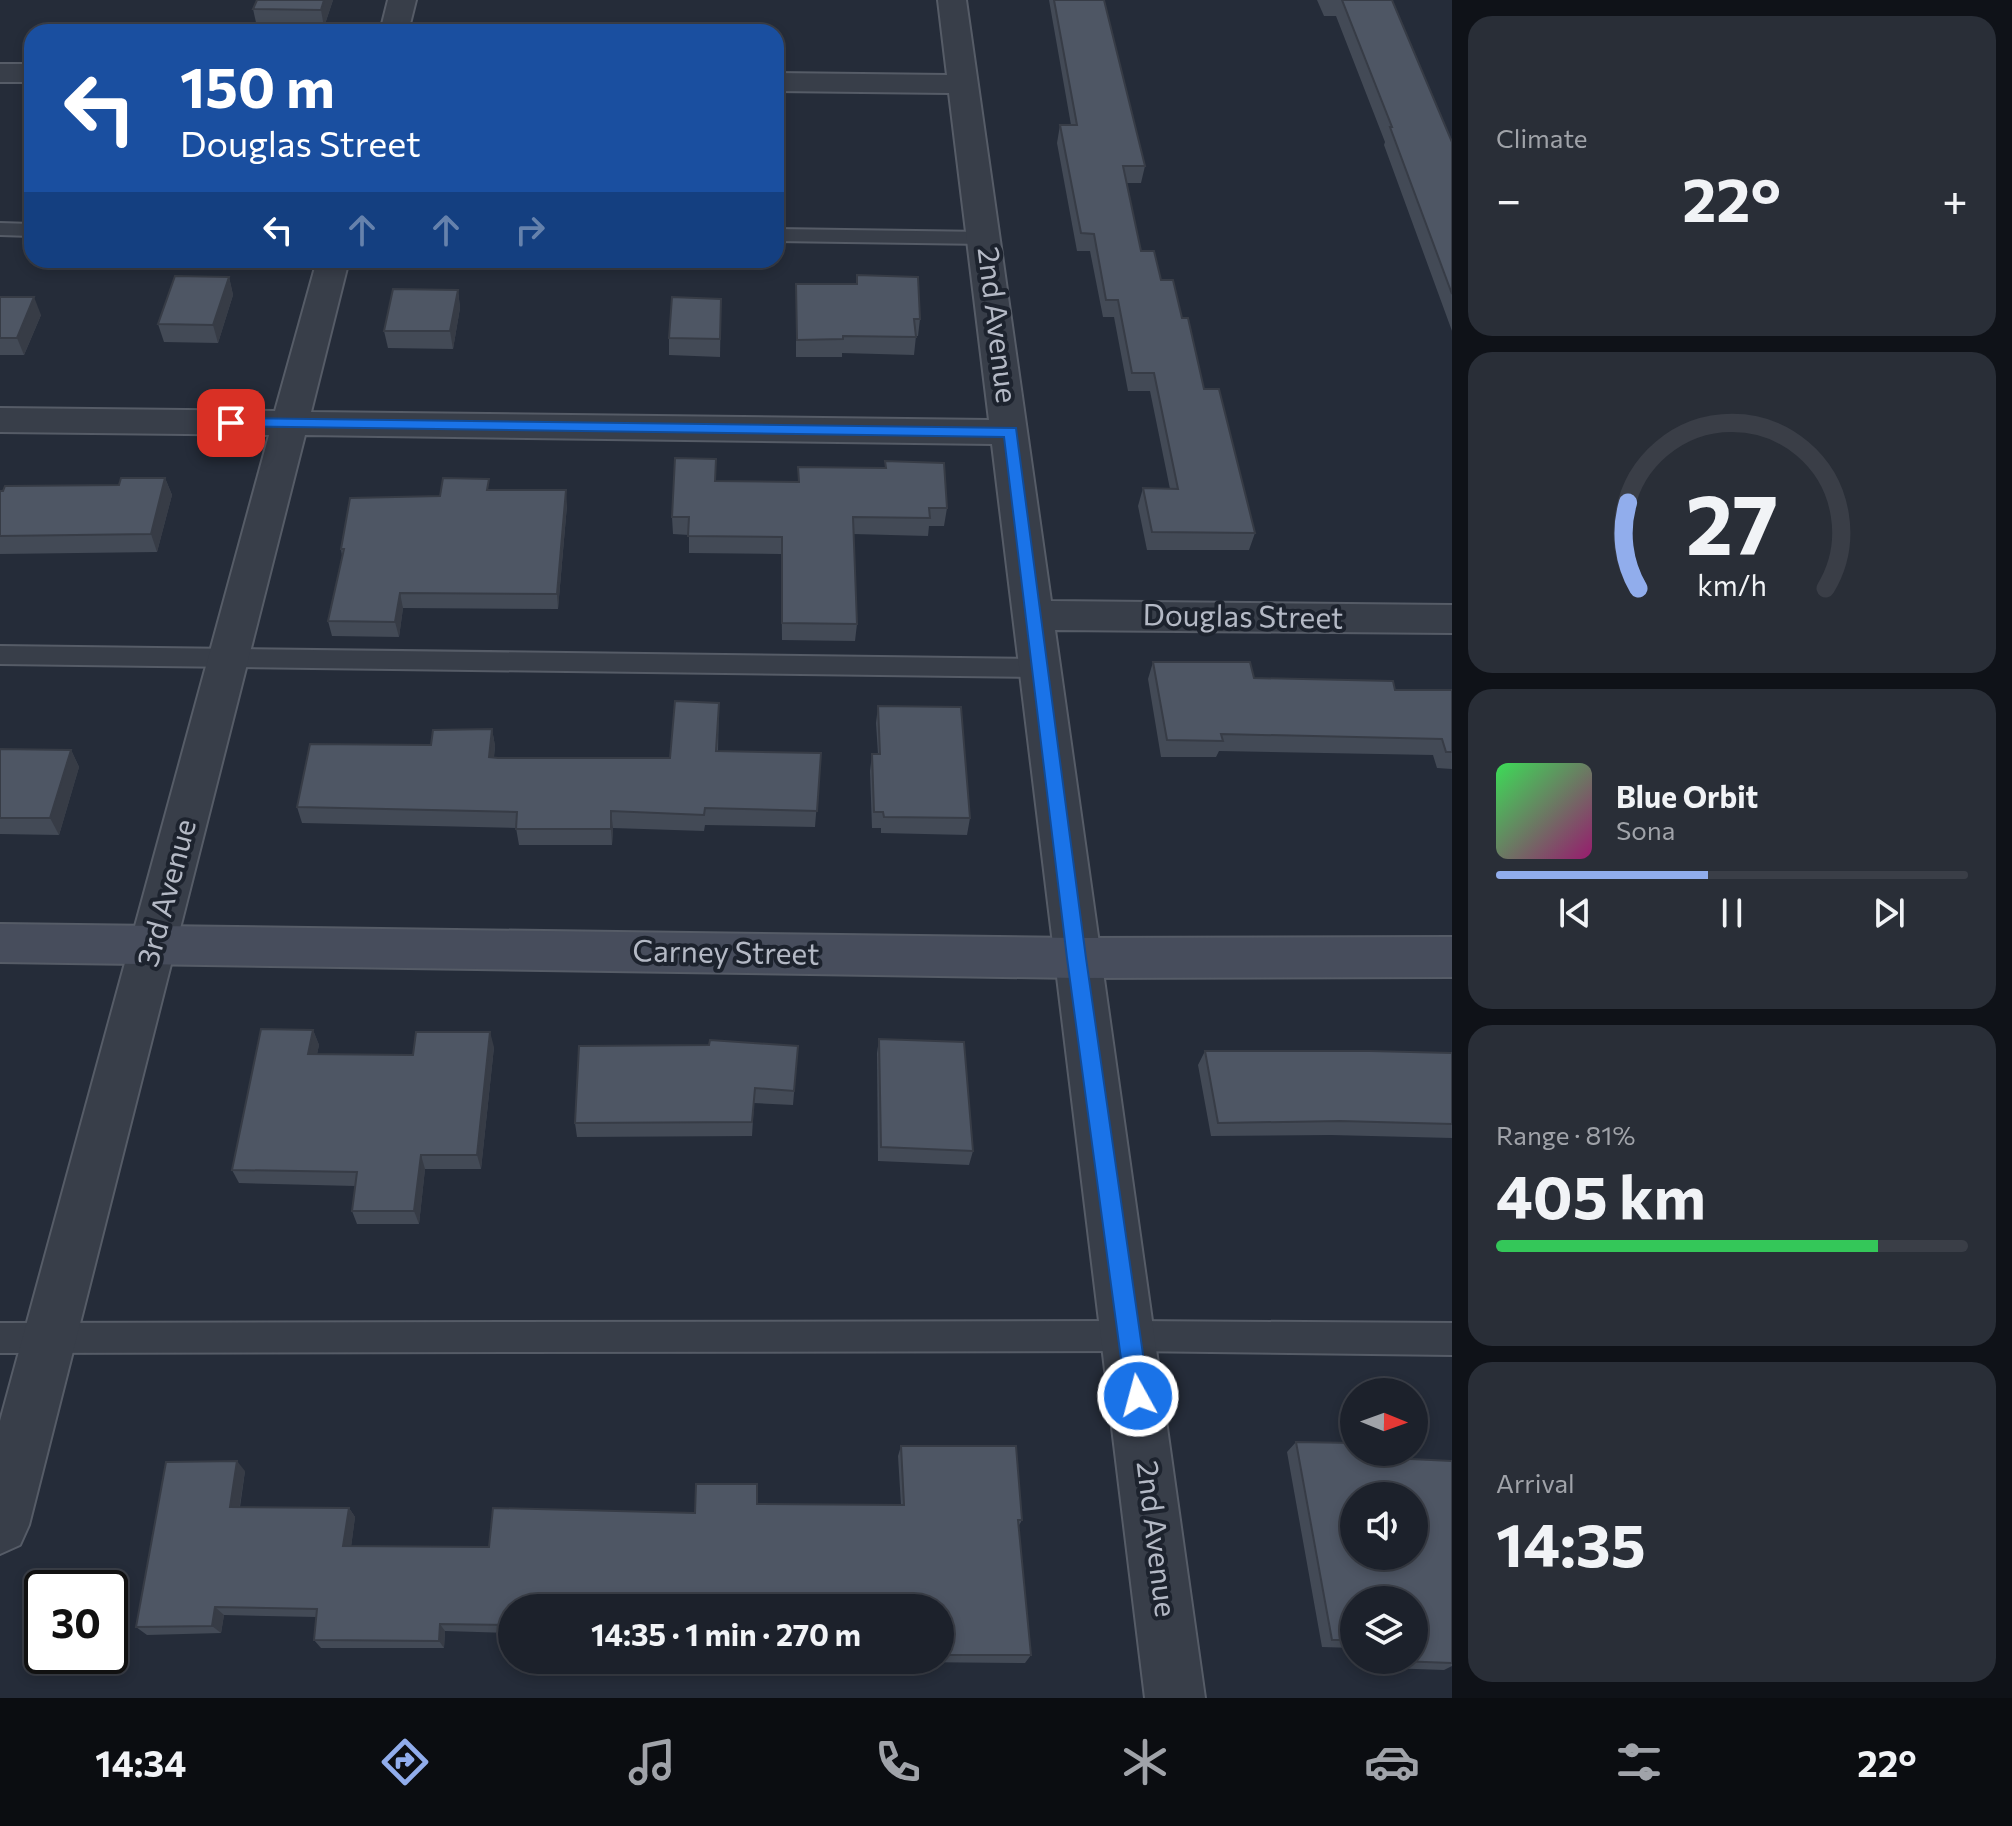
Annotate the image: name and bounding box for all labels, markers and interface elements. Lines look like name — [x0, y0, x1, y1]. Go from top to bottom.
text: 150 m — [180, 51, 335, 120]
icon: left — [48, 56, 152, 160]
text: Douglas Street — [180, 120, 421, 164]
text: Climate — [1496, 122, 1588, 153]
text: 22° — [1682, 161, 1781, 234]
text: − — [1496, 171, 1521, 225]
text: + — [1942, 171, 1968, 225]
icon: left — [256, 208, 300, 252]
icon: ahead — [340, 208, 384, 252]
icon: ahead — [424, 208, 468, 252]
icon: right — [508, 208, 552, 252]
street label: 2nd Avenue — [972, 245, 1027, 405]
pin — [197, 389, 265, 457]
icon: arrive — [209, 401, 253, 445]
text: 27 — [1686, 469, 1778, 571]
text: km/h — [1697, 567, 1767, 602]
street label: Douglas Street — [1142, 594, 1344, 635]
text: Blue Orbit — [1616, 777, 1758, 814]
street label: 3rd Avenue — [127, 814, 202, 970]
text: Sona — [1616, 814, 1675, 845]
icon: previous — [1553, 891, 1597, 935]
icon: pause — [1710, 891, 1754, 935]
icon: next — [1867, 891, 1911, 935]
street label: Carney Street — [632, 930, 820, 971]
text: Range · 81% — [1496, 1119, 1635, 1150]
text: 405 km — [1496, 1158, 1706, 1231]
position arrow — [1096, 1354, 1180, 1438]
north arrow — [1340, 1378, 1428, 1466]
map controls — [1340, 1378, 1428, 1674]
street label: 2nd Avenue — [1131, 1459, 1186, 1619]
text: Arrival — [1496, 1467, 1575, 1498]
button: sound — [1340, 1482, 1428, 1570]
text: 14:35 — [1496, 1506, 1646, 1579]
speed limit sign: 30 — [24, 1570, 128, 1674]
button: layers — [1340, 1586, 1428, 1674]
text: 14:35 · 1 min · 270 m — [591, 1615, 861, 1652]
icon: directions — [377, 1734, 433, 1790]
icon: music — [624, 1734, 680, 1790]
icon: phone — [870, 1734, 926, 1790]
icon: climate — [1117, 1734, 1173, 1790]
icon: car — [1364, 1734, 1420, 1790]
icon: filters — [1611, 1734, 1667, 1790]
text: 14:34 — [95, 1740, 186, 1784]
text: 22° — [1857, 1740, 1917, 1784]

